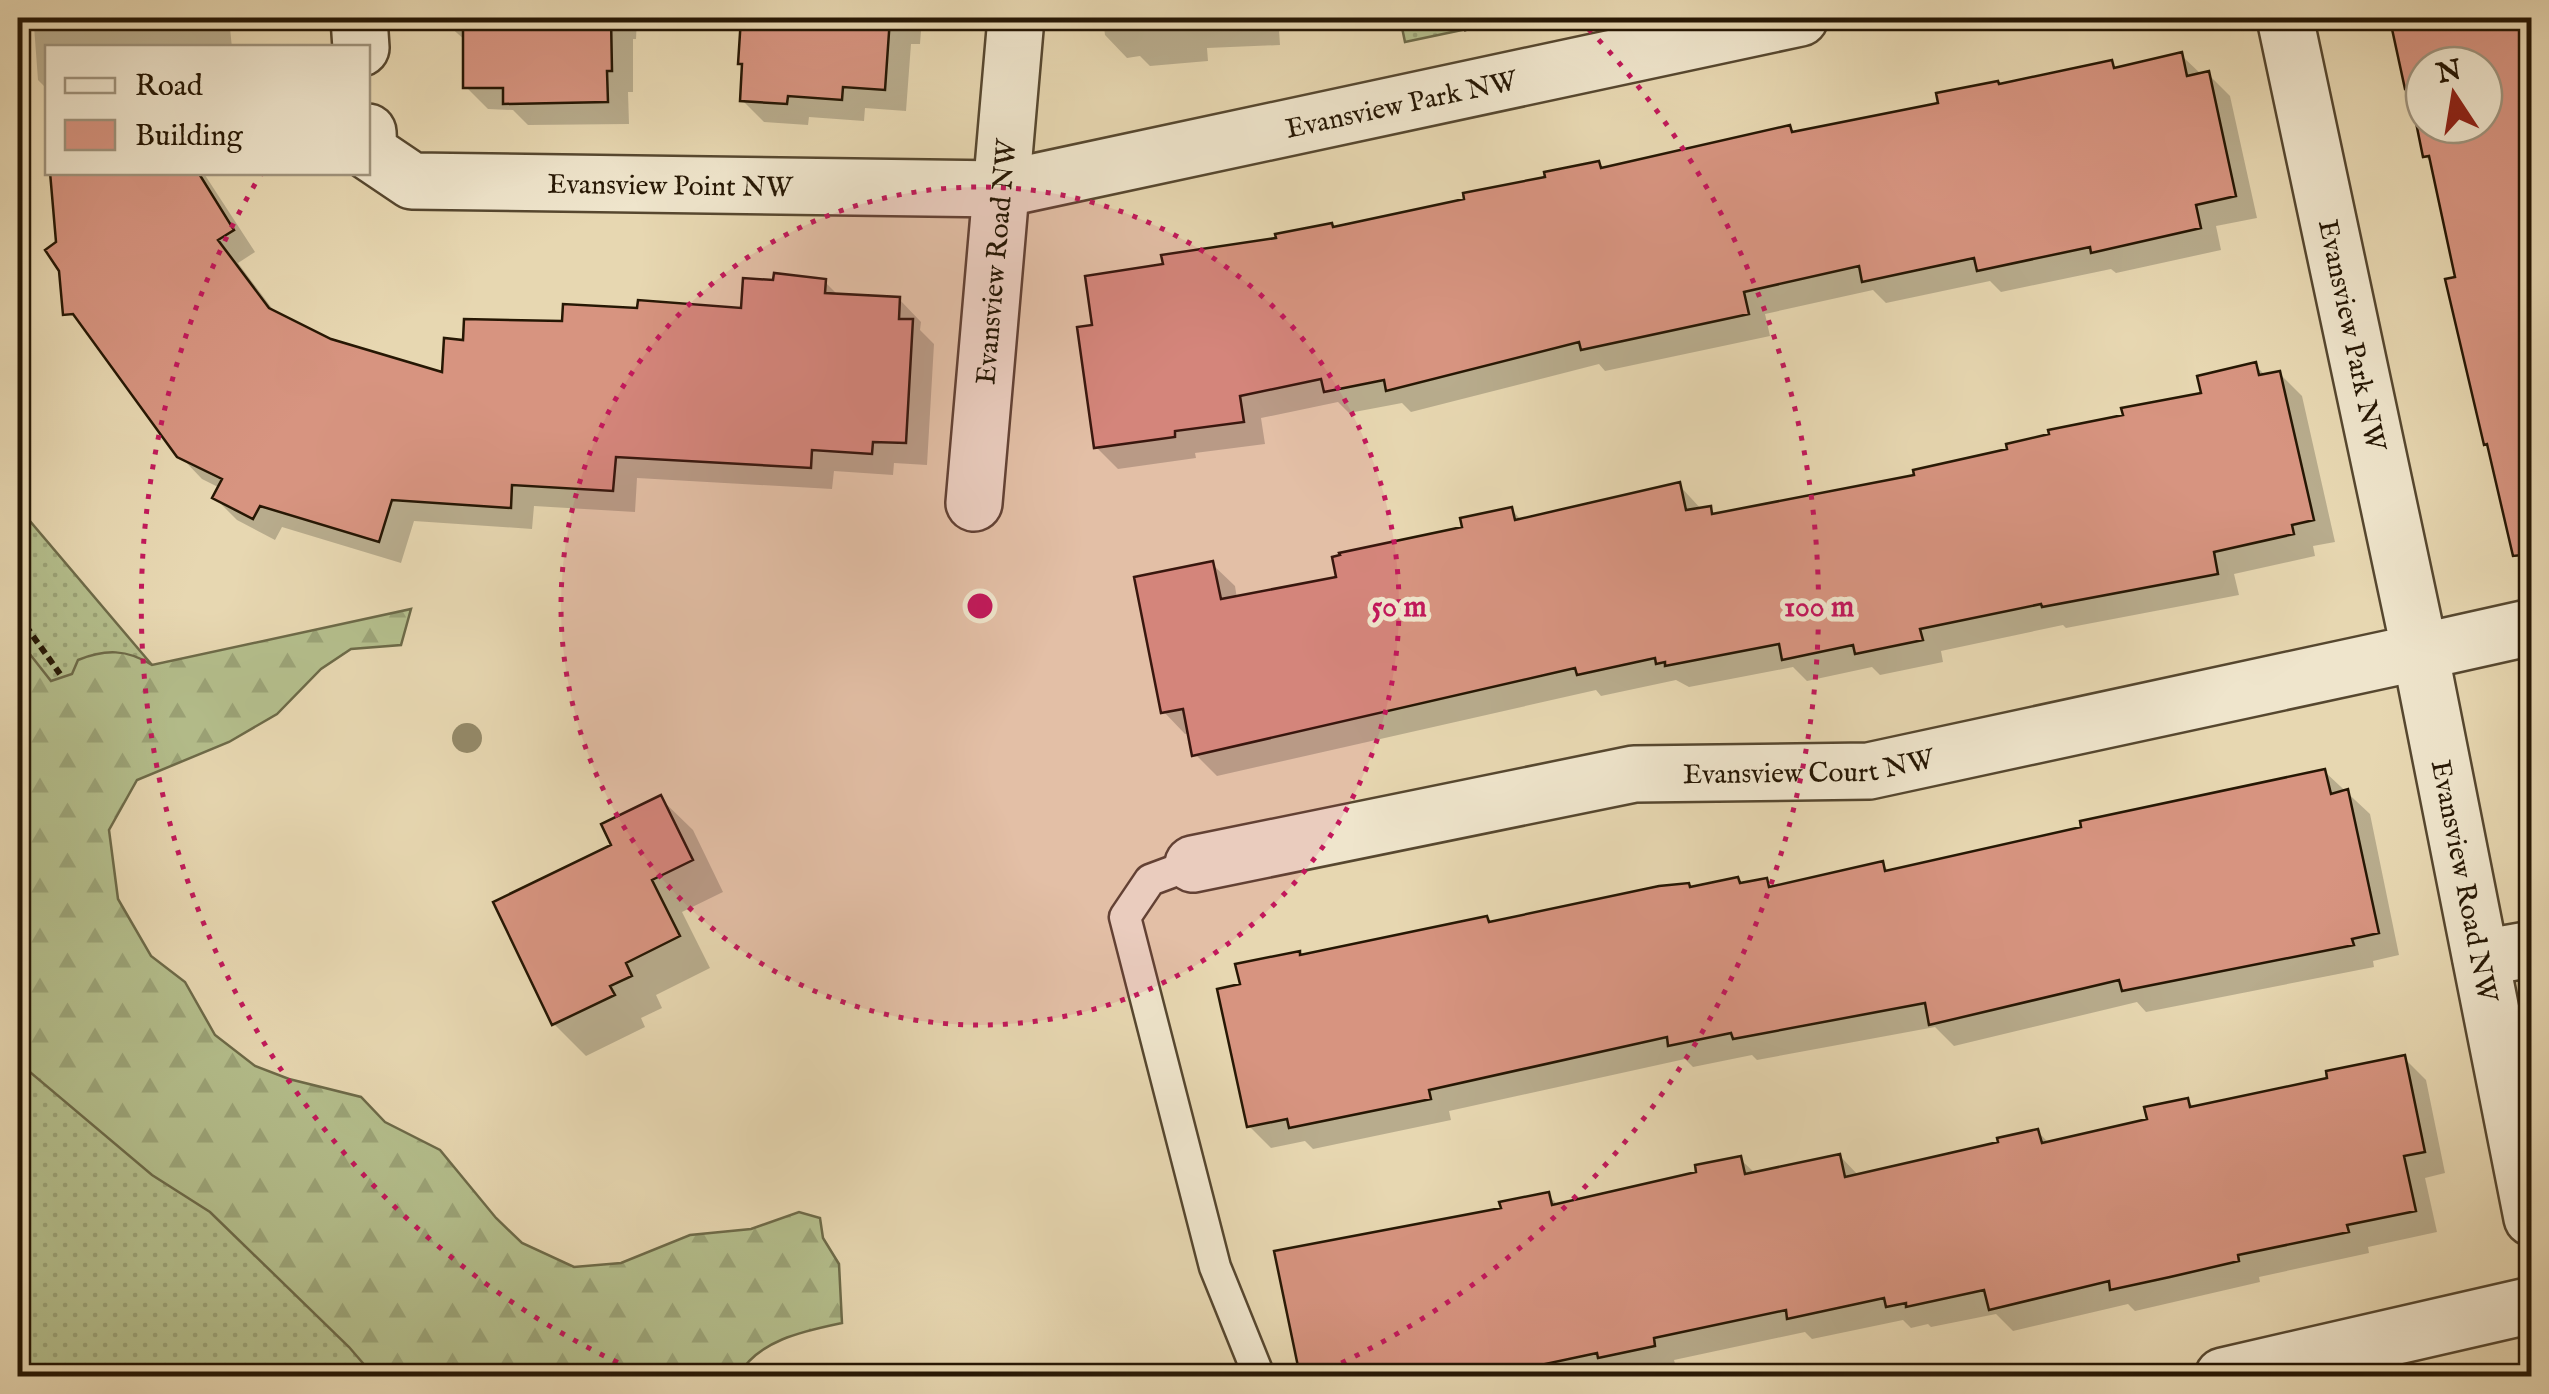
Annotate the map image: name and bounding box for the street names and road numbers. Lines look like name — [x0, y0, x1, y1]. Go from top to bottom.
street label: Evansview Park NW — [1282, 64, 1522, 148]
street label: Evansview Road NW — [969, 137, 1026, 386]
street label: Evansview Point NW — [547, 168, 794, 206]
street label: Evansview Park NW — [2309, 217, 2392, 456]
street label: Evansview Court NW — [1683, 742, 1939, 793]
street label: Evansview Road NW — [2422, 757, 2504, 1007]

